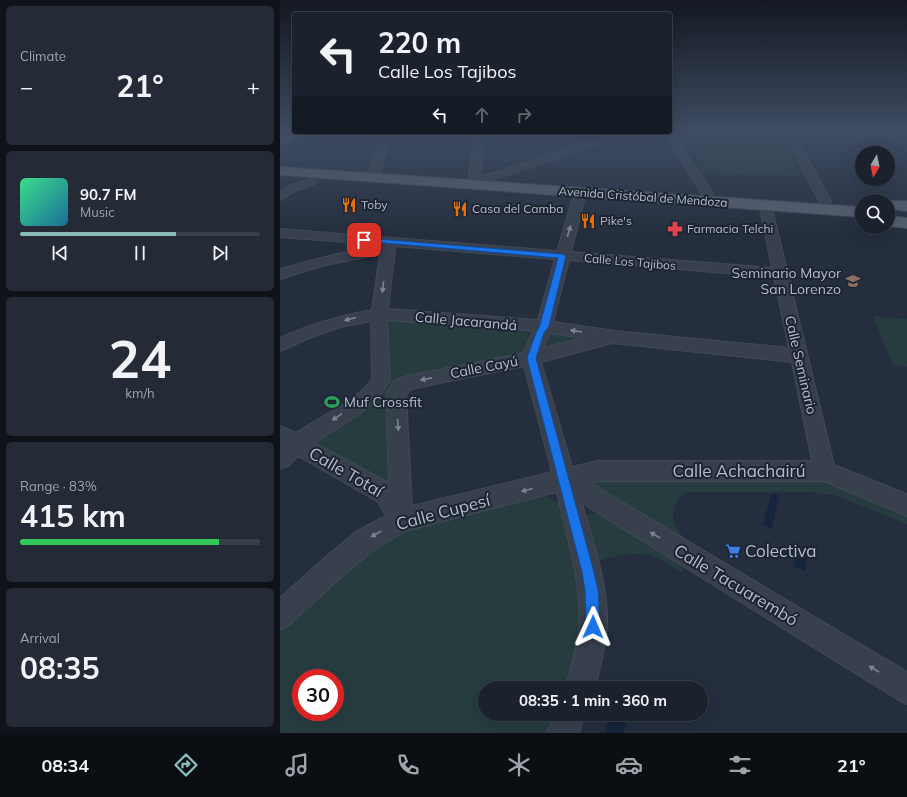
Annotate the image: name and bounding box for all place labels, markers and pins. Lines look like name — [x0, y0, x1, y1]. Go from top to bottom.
restaurant icon: Toby — [340, 196, 358, 214]
place label: Toby — [361, 197, 388, 212]
restaurant icon: Casa del Camba — [451, 200, 469, 218]
place label: Casa del Camba — [472, 201, 563, 216]
restaurant icon: Pike's — [579, 212, 597, 230]
place label: Pike's — [600, 213, 632, 228]
pharmacy icon: Farmacia Telchi — [666, 220, 684, 238]
place label: Farmacia Telchi — [687, 221, 774, 236]
pin — [347, 223, 381, 257]
place label: Seminario Mayor San Lorenzo — [732, 264, 842, 298]
school or university icon: Seminario Mayor San Lorenzo — [844, 272, 862, 290]
sports icon: Muf Crossfit — [323, 393, 341, 411]
place label: Muf Crossfit — [344, 393, 422, 411]
place label: Colectiva — [745, 540, 817, 561]
supermarket icon: Colectiva — [724, 542, 742, 560]

